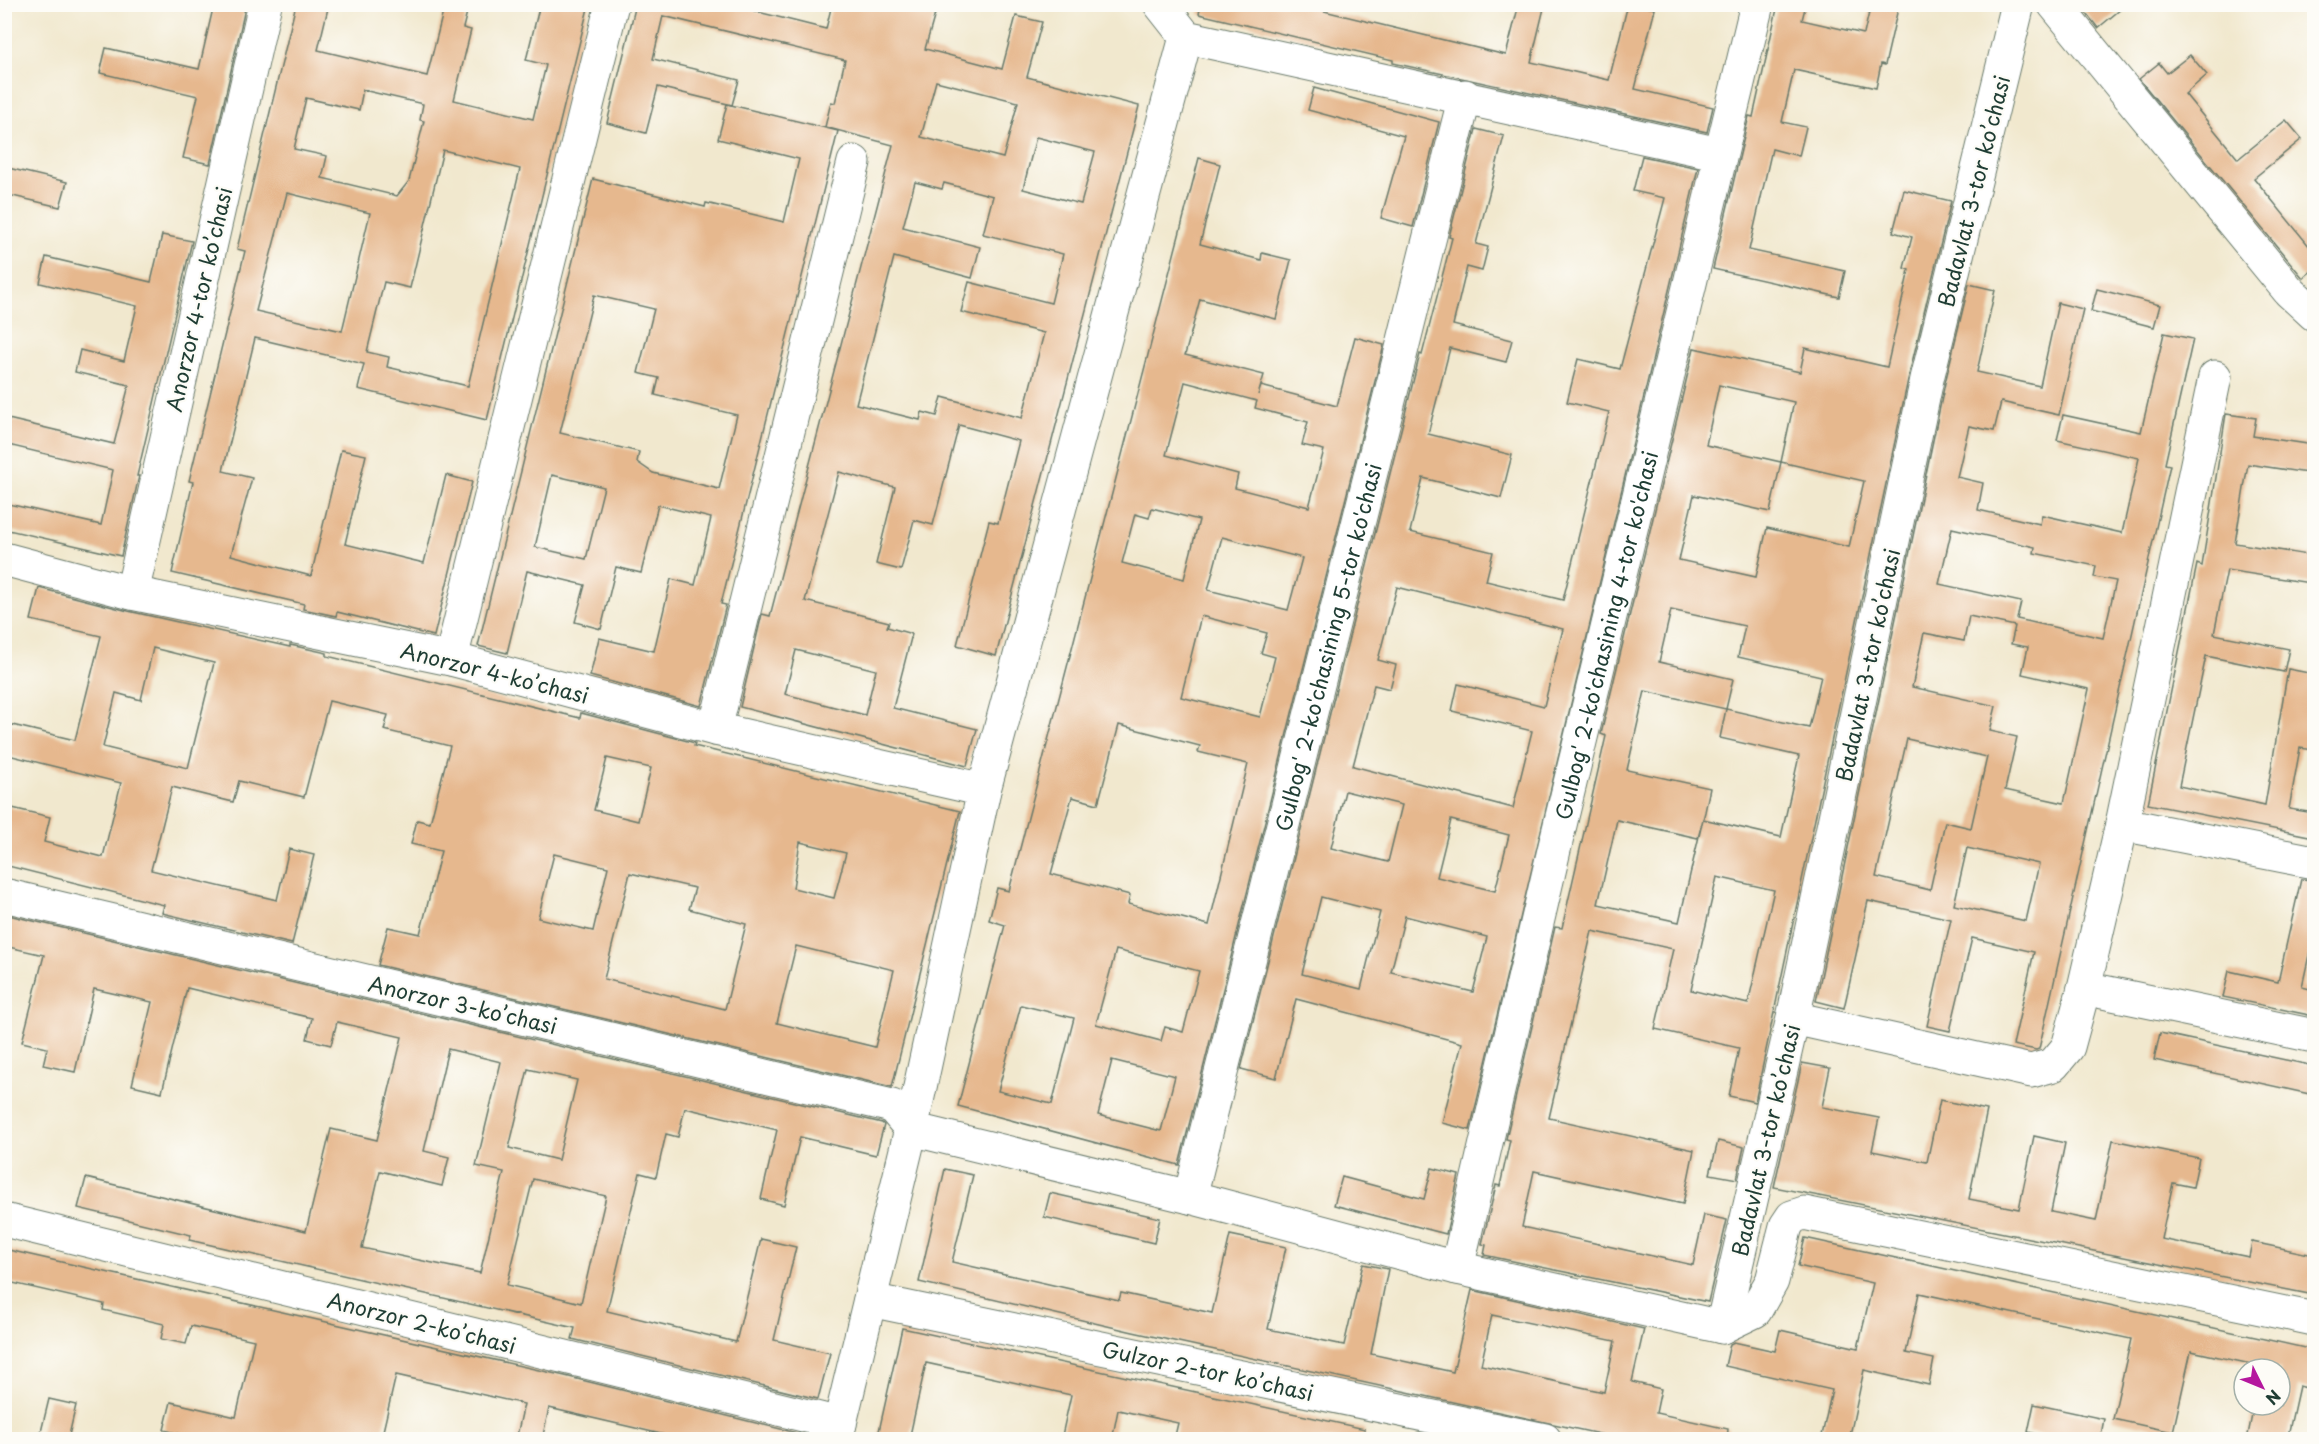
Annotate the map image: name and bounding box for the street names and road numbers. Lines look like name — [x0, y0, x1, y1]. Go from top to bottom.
street label: Badavlat 3-tor koʼchasi — [1929, 72, 2017, 310]
street label: Anorzor 4-tor koʼchasi — [157, 184, 239, 414]
street label: Gulbog' 2-ko'chasining 4-tor ko'chasi — [1546, 447, 1665, 823]
street label: Gulbog' 2-ko'chasining 5-tor ko'chasi — [1266, 459, 1389, 834]
street label: Badavlat 3-tor koʼchasi — [1827, 545, 1907, 785]
street label: Аnorzor 4-koʼchasi — [398, 633, 592, 711]
street label: Аnorzor 3-koʼchasi — [366, 967, 560, 1041]
street label: Badavlat 3-tor koʼchasi — [1723, 1021, 1807, 1259]
street label: Аnorzor 2-koʼchasi — [324, 1283, 520, 1361]
street label: Gulzor 2-tor koʼchasi — [1099, 1332, 1317, 1408]

